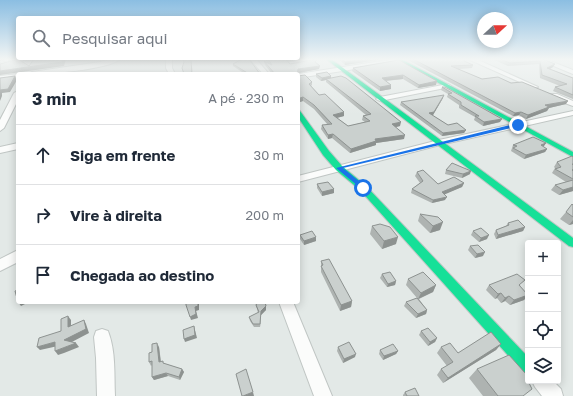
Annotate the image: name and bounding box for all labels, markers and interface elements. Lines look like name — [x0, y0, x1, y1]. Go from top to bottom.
north arrow — [477, 12, 513, 48]
search box — [16, 16, 300, 60]
icon: search — [30, 27, 52, 49]
text: Pesquisar aqui — [62, 29, 167, 47]
text: 3 min — [32, 88, 76, 109]
text: A pé · 230 m — [208, 90, 284, 106]
route end — [509, 116, 527, 134]
icon: ahead — [32, 144, 54, 166]
text: Siga em frente — [70, 146, 175, 164]
text: 30 m — [254, 147, 284, 163]
route start — [354, 179, 372, 197]
icon: right — [32, 204, 54, 226]
text: Vire à direita — [70, 206, 162, 224]
text: 200 m — [246, 207, 284, 223]
map controls — [525, 240, 561, 384]
button: + — [525, 240, 561, 276]
icon: arrive — [32, 264, 54, 286]
text: Chegada ao destino — [70, 266, 214, 284]
button: − — [525, 276, 561, 312]
button: locate — [525, 312, 561, 348]
button: layers — [525, 348, 561, 384]

